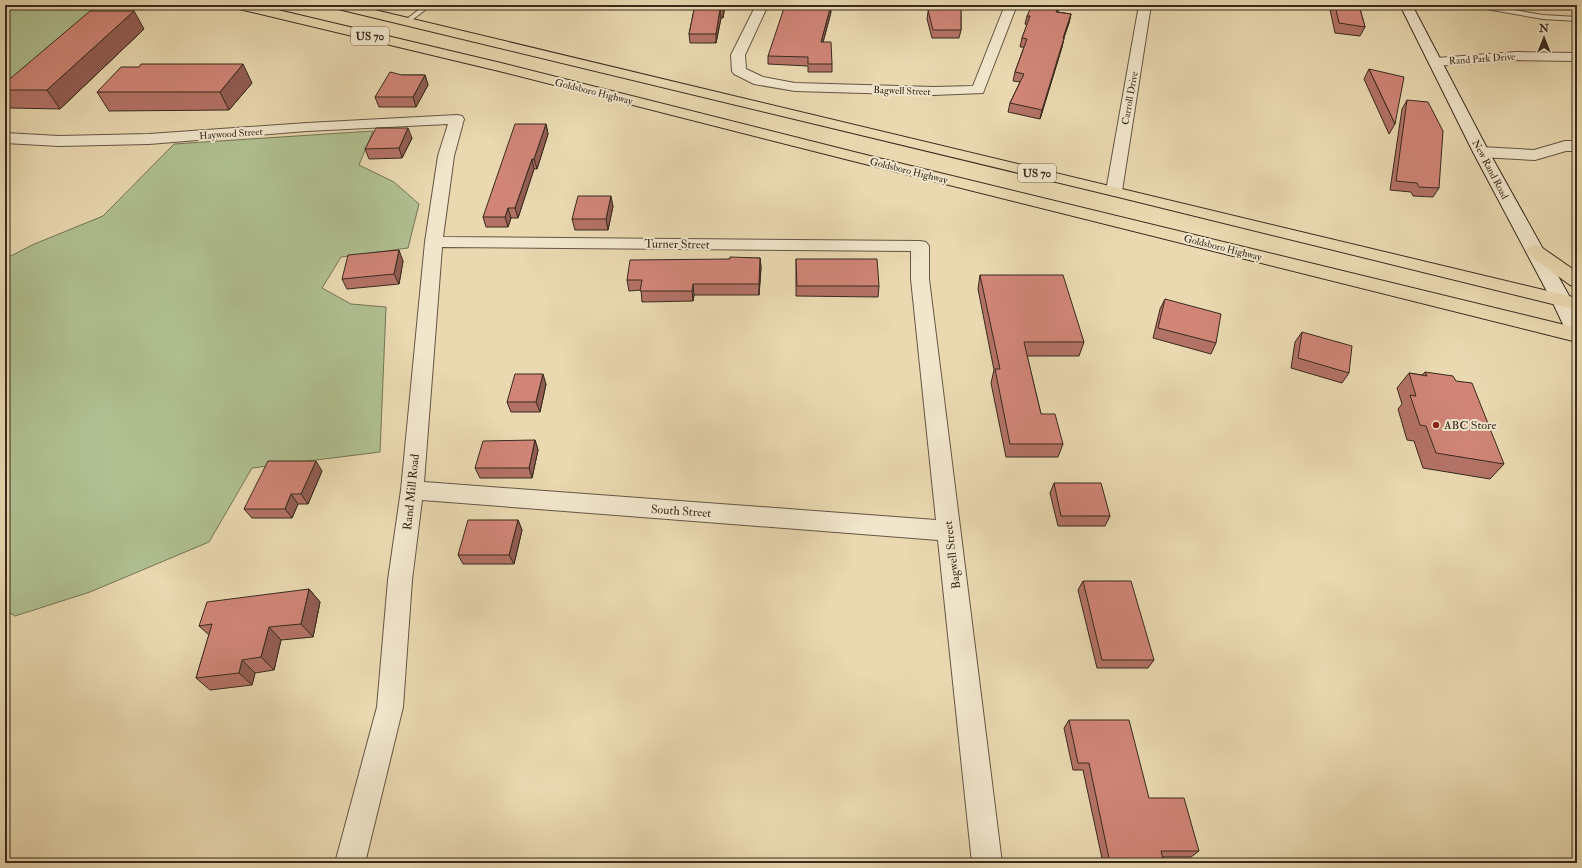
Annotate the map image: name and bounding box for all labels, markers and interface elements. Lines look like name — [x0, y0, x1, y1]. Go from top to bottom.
north arrow — [1524, 18, 1564, 58]
text: N — [1538, 22, 1550, 35]
road number: US 70 — [351, 27, 389, 45]
street label: Rand Park Drive — [1448, 51, 1516, 67]
street label: Carroll Drive — [1119, 71, 1141, 126]
street label: Goldsboro Highway — [553, 76, 635, 109]
street label: Bagwell Street — [873, 84, 932, 98]
street label: Haywood Street — [199, 126, 264, 143]
street label: New Rand Road — [1469, 138, 1511, 201]
street label: Goldsboro Highway — [868, 155, 950, 188]
road number: US 70 — [1018, 164, 1056, 182]
street label: Goldsboro Highway — [1182, 232, 1264, 265]
street label: Turner Street — [644, 236, 710, 253]
place label: ABC Store — [1443, 418, 1497, 433]
marker: ABC Store — [1431, 420, 1441, 430]
street label: Rand Mill Road — [400, 453, 423, 531]
street label: South Street — [650, 502, 712, 521]
street label: Bagwell Street — [941, 520, 964, 590]

